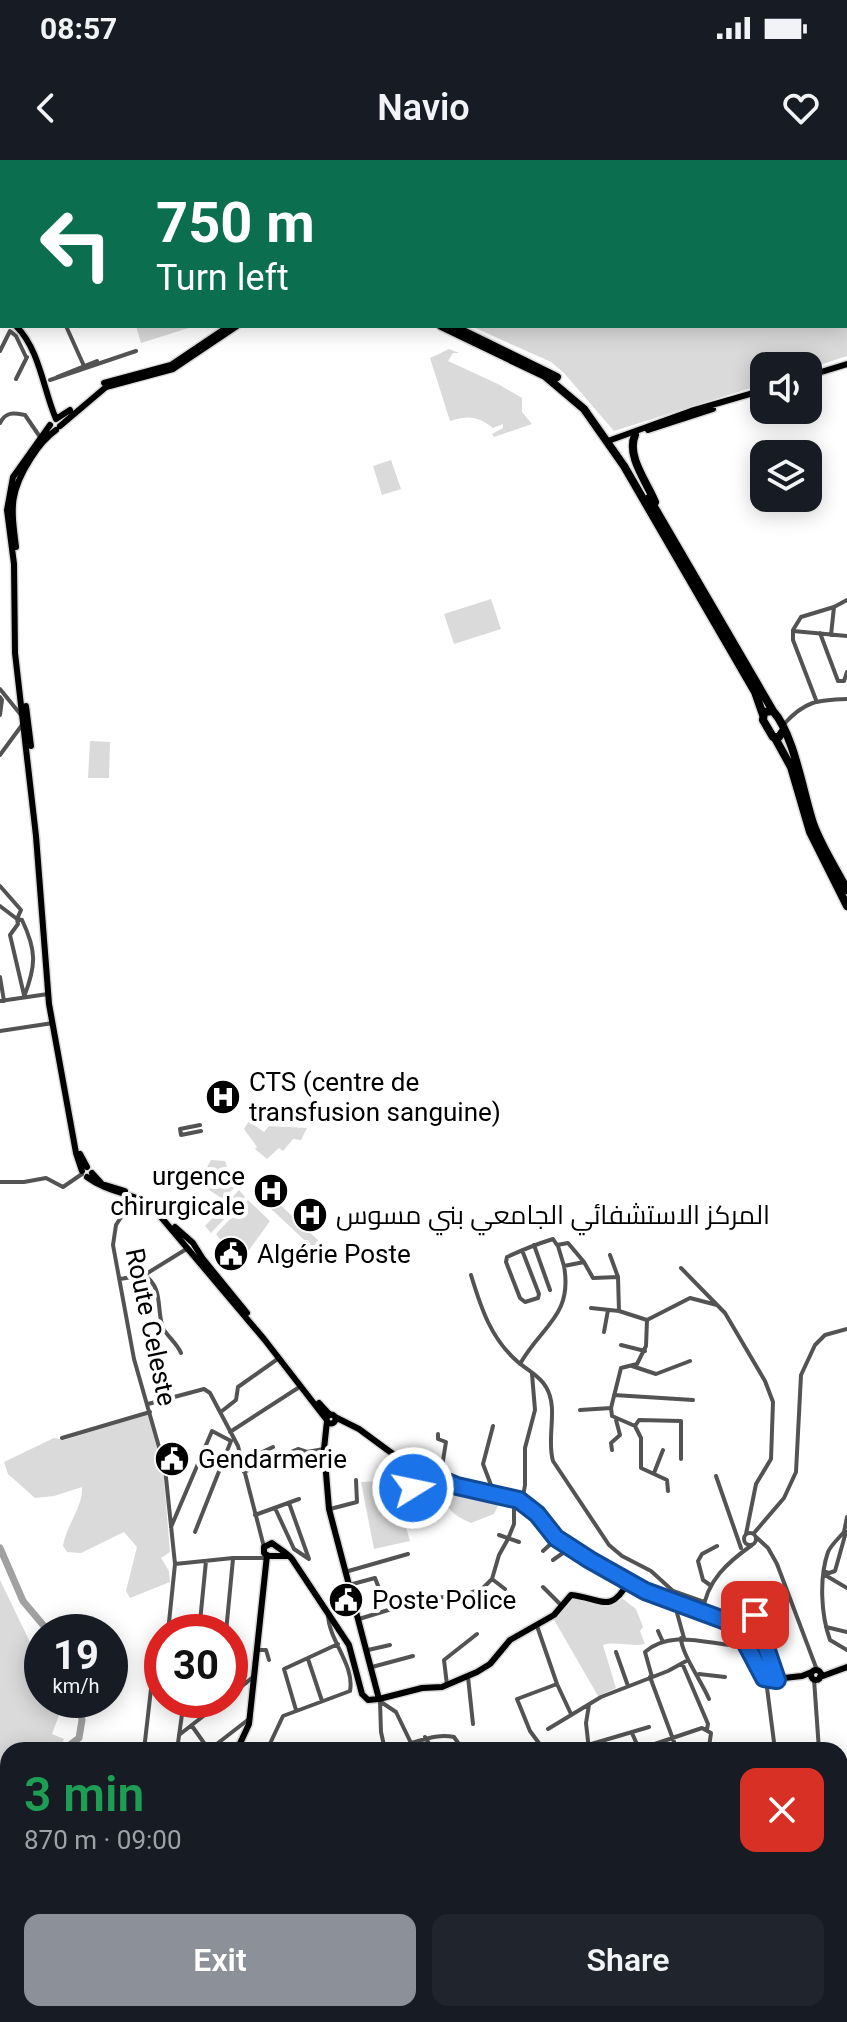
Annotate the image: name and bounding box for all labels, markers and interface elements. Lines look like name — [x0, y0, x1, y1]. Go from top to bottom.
text: 08:57 — [40, 11, 117, 46]
icon: back — [24, 86, 68, 130]
icon: heart — [779, 86, 823, 130]
text: Navio — [377, 87, 470, 129]
text: 750 m — [156, 190, 315, 256]
icon: left — [24, 192, 128, 296]
text: Turn left — [156, 257, 289, 299]
map controls — [750, 352, 822, 512]
button: sound — [750, 352, 822, 424]
button: layers — [750, 440, 822, 512]
place label: CTS (centre de transfusion sanguine) — [249, 1067, 501, 1127]
hospital icon: CTS (centre de transfusion sanguine) — [204, 1078, 242, 1116]
place label: urgence chirurgicale — [110, 1161, 245, 1221]
hospital icon: urgence chirurgicale — [252, 1172, 290, 1210]
hospital icon: المركز الاستشفائي الجامعي بني مسوس — [291, 1196, 329, 1234]
place label: المركز الاستشفائي الجامعي بني مسوس — [336, 1200, 770, 1236]
public building icon: Algérie Poste — [212, 1235, 250, 1273]
place label: Algérie Poste — [257, 1239, 411, 1269]
street label: Route Celeste — [120, 1245, 182, 1409]
public building icon: Gendarmerie — [153, 1440, 191, 1478]
place label: Gendarmerie — [198, 1444, 347, 1474]
position arrow — [371, 1446, 455, 1530]
public building icon: Poste Police — [327, 1581, 365, 1619]
pin — [721, 1581, 789, 1649]
place label: Poste Police — [372, 1585, 516, 1615]
icon: arrive — [733, 1593, 777, 1637]
speed limit sign: 30 — [144, 1614, 248, 1718]
text: 19 — [53, 1632, 99, 1679]
text: km/h — [53, 1674, 99, 1698]
text: 3 min — [24, 1766, 144, 1823]
button: close — [740, 1768, 824, 1852]
text: 870 m · 09:00 — [24, 1825, 182, 1855]
button: Exit — [24, 1914, 416, 2006]
button: Share — [432, 1914, 824, 2006]

